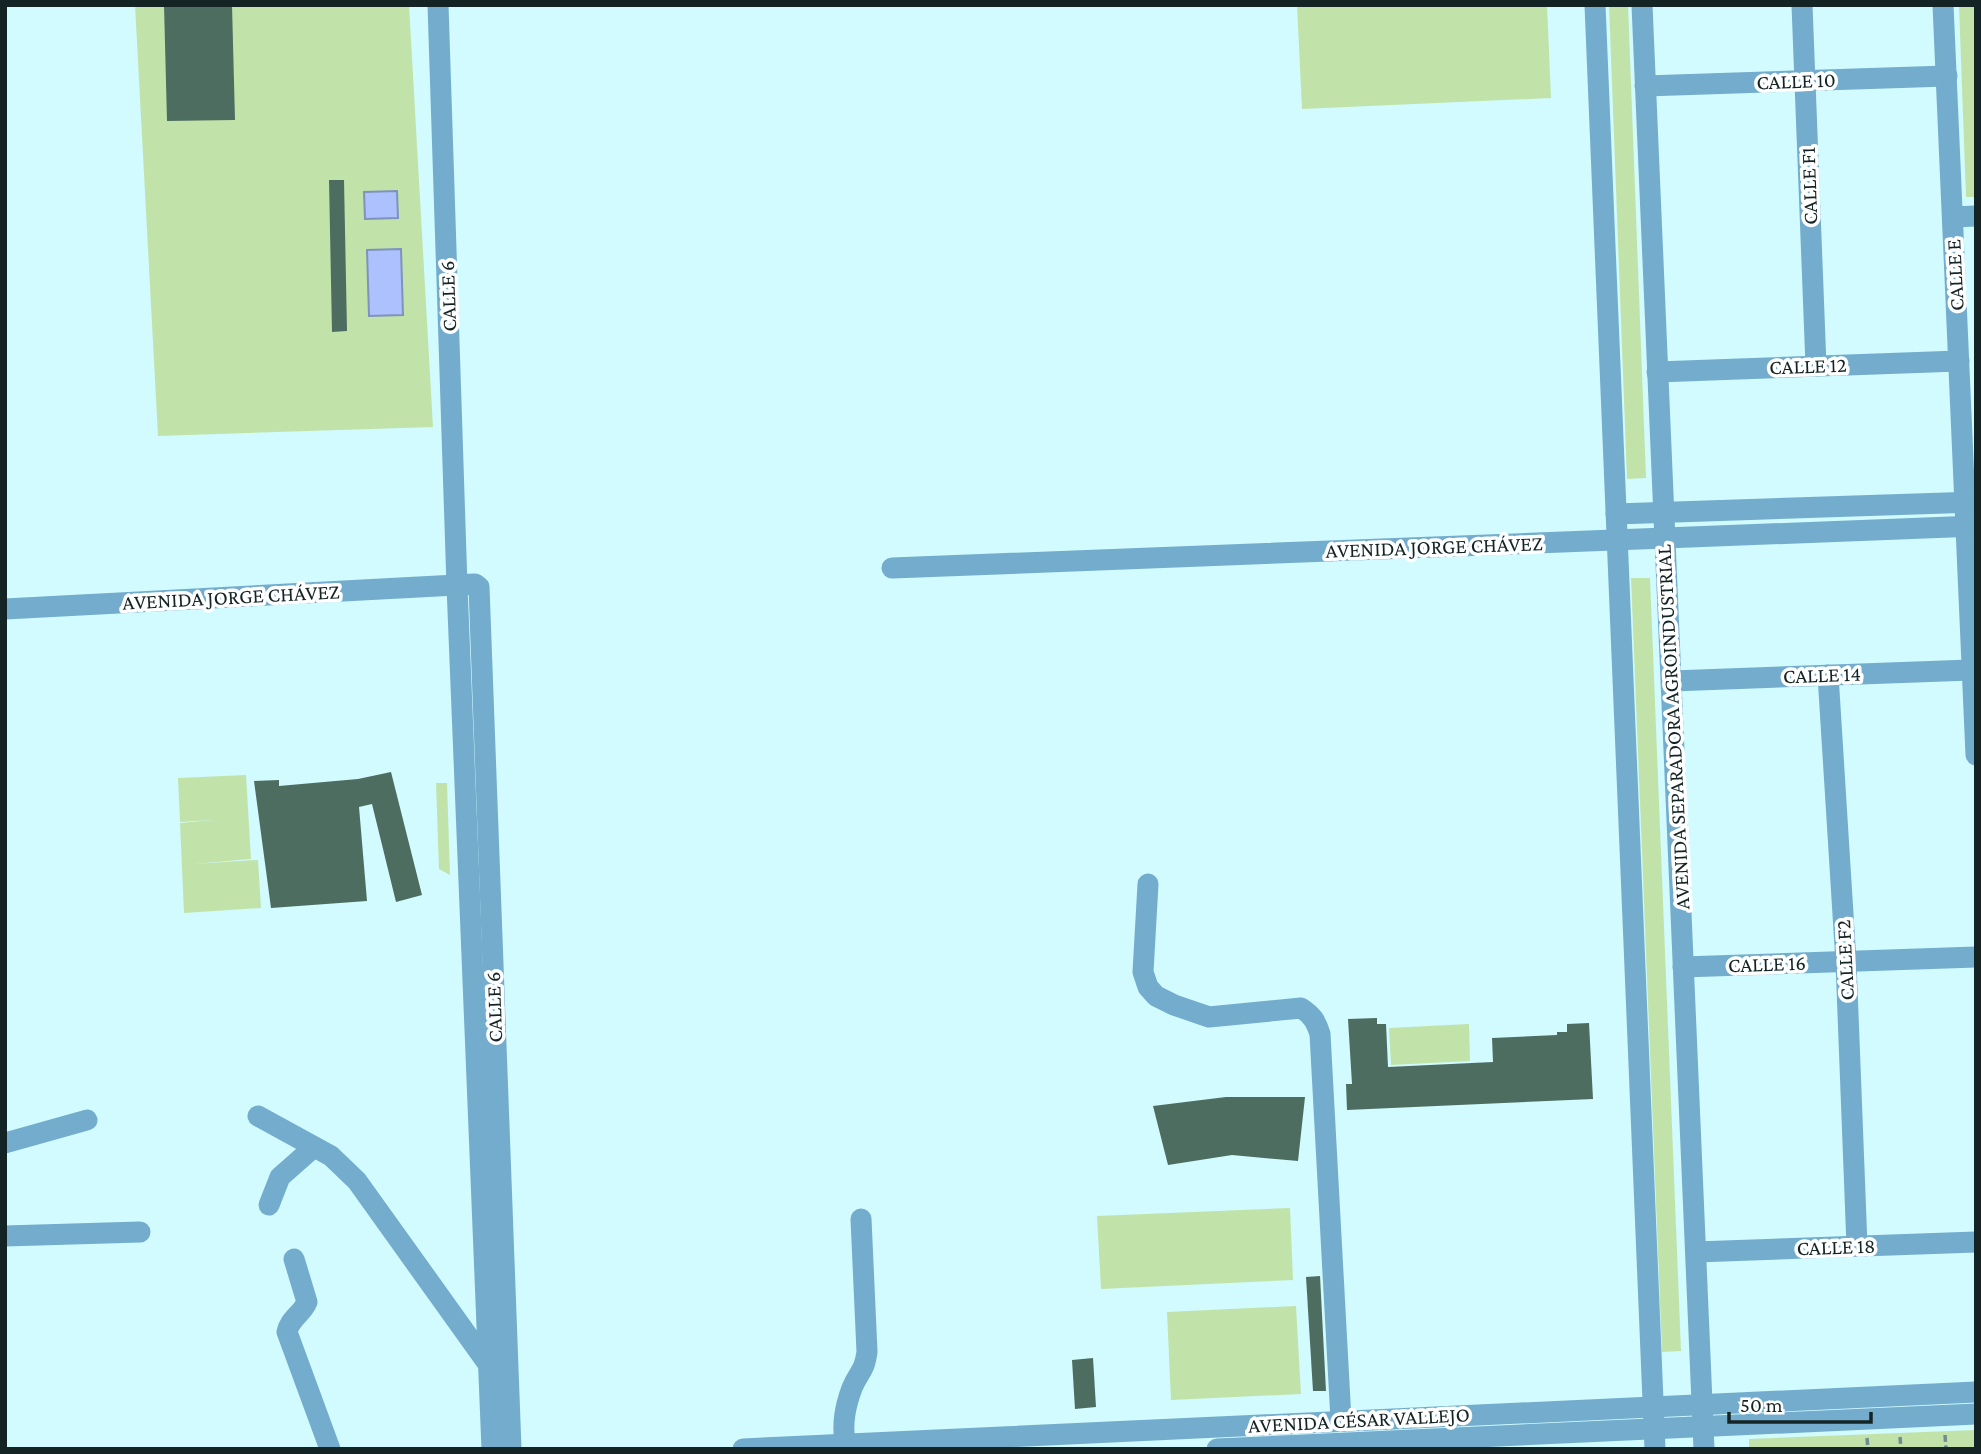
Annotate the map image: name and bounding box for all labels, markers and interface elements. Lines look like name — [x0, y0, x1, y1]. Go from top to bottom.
street label: CALLE 10 — [1756, 68, 1836, 94]
street label: CALLE F1 — [1796, 147, 1822, 225]
street label: CALLE E — [1941, 239, 1969, 311]
street label: CALLE 6 — [435, 260, 461, 332]
street label: CALLE 12 — [1769, 353, 1847, 379]
street label: AVENIDA JORGE CHÁVEZ — [1325, 531, 1543, 563]
street label: AVENIDA SEPARADORA AGROINDUSTRIAL — [1651, 543, 1695, 910]
street label: AVENIDA JORGE CHÁVEZ — [122, 579, 340, 615]
street label: CALLE 14 — [1783, 662, 1861, 688]
street label: CALLE F2 — [1831, 919, 1859, 1001]
street label: CALLE 16 — [1728, 951, 1806, 977]
street label: CALLE 6 — [481, 971, 507, 1043]
street label: CALLE 18 — [1796, 1234, 1876, 1260]
scale bar — [1729, 1380, 1871, 1424]
text: 50 m — [1740, 1393, 1783, 1417]
street label: AVENIDA CÉSAR VALLEJO — [1248, 1402, 1470, 1438]

